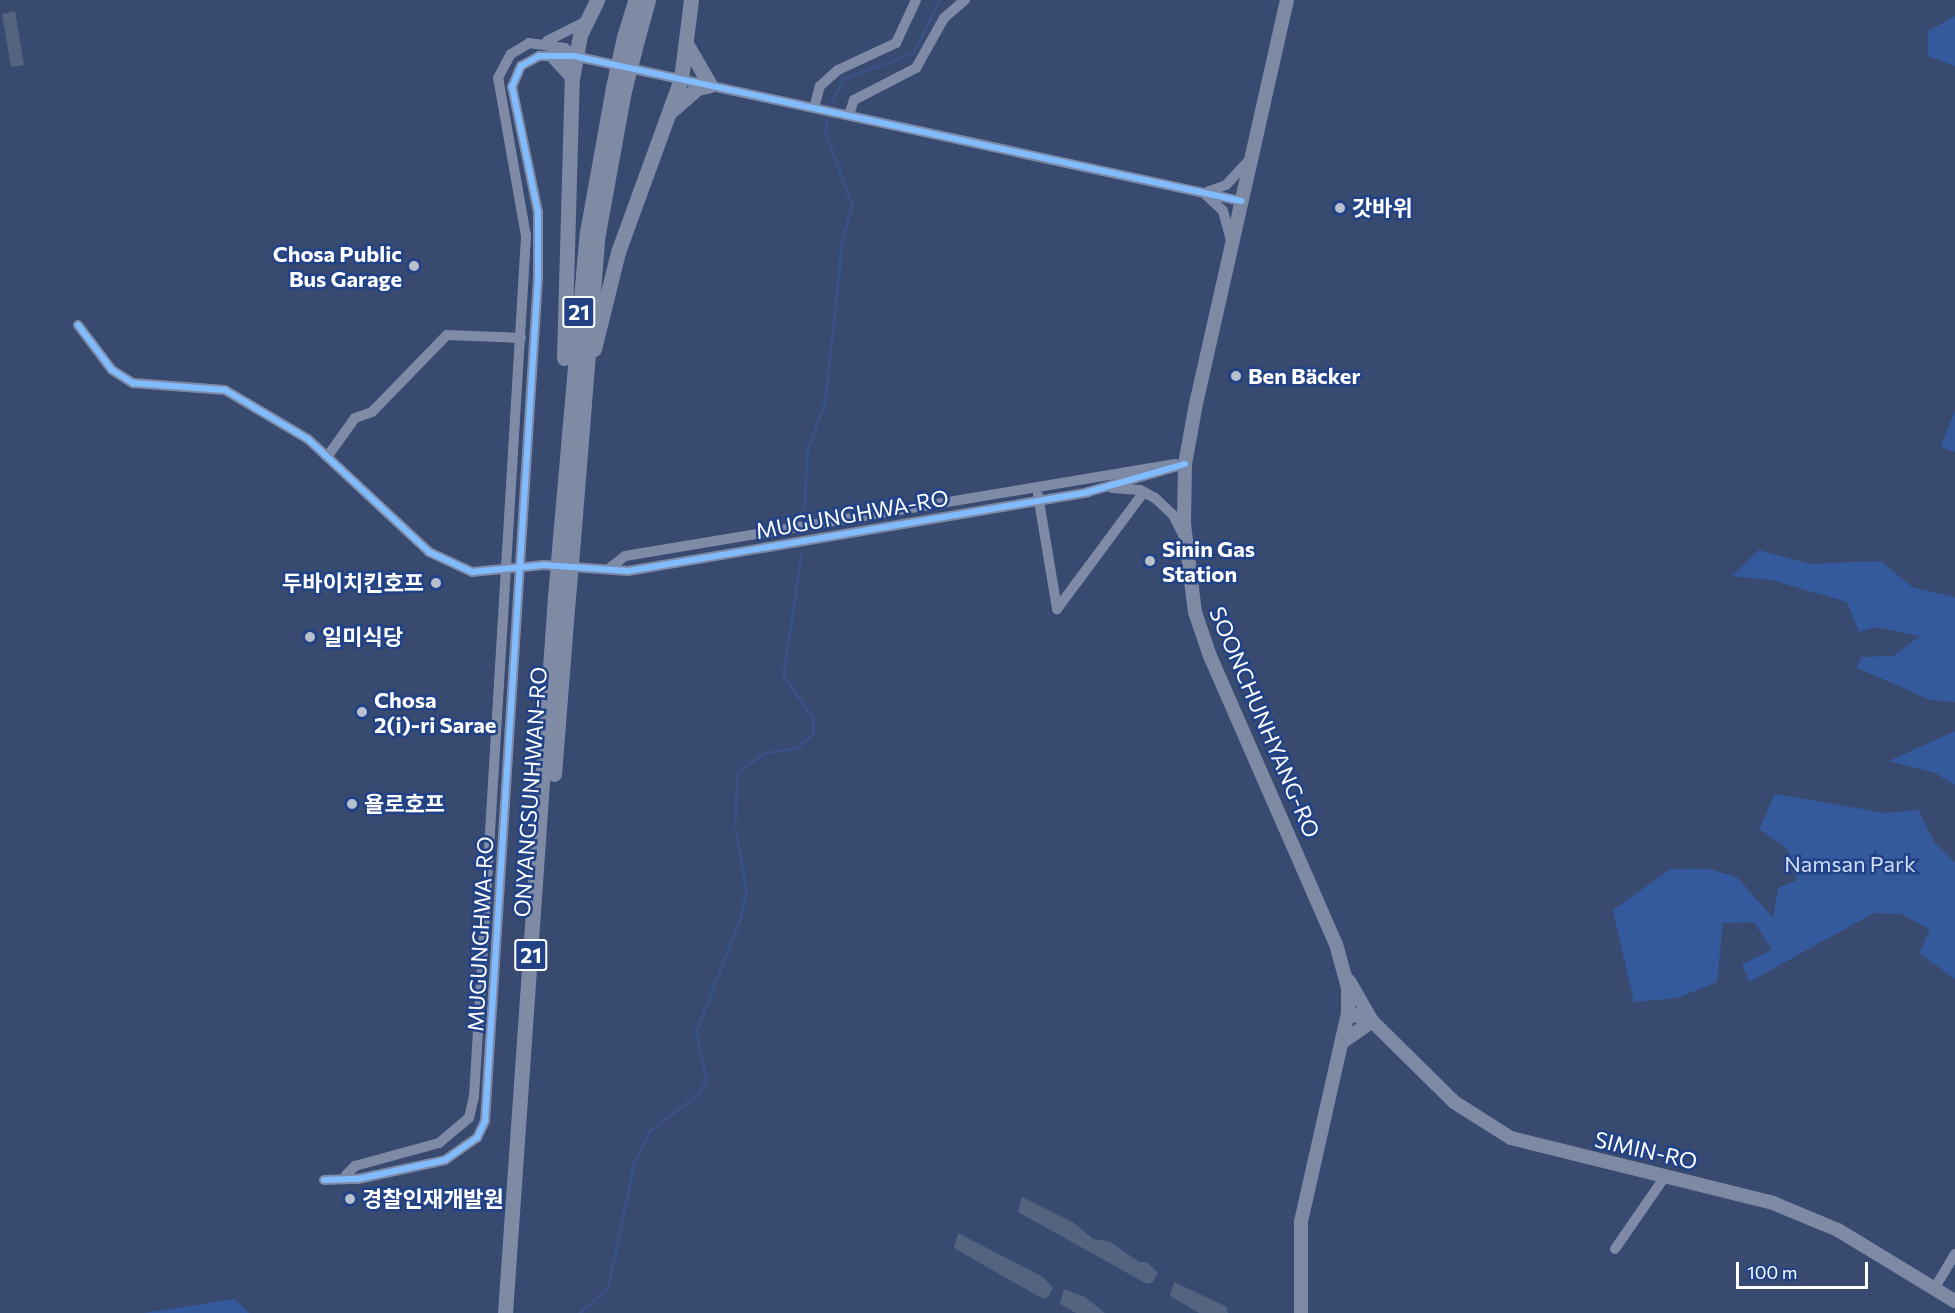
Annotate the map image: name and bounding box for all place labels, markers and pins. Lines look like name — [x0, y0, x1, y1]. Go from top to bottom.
place label: 갓바위 — [1352, 195, 1413, 221]
marker: 갓바위 — [1333, 201, 1347, 215]
place label: Chosa Public Bus Garage — [273, 240, 402, 292]
marker: Chosa Public Bus Garage — [407, 259, 421, 273]
place label: Ben Bäcker — [1248, 363, 1360, 389]
marker: Ben Bäcker — [1229, 369, 1243, 383]
place label: Sinin Gas Station — [1162, 535, 1255, 586]
marker: Sinin Gas Station — [1143, 554, 1157, 568]
place label: 두바이치킨호프 — [282, 570, 424, 596]
marker: 두바이치킨호프 — [429, 576, 443, 590]
place label: 일미식당 — [322, 624, 403, 650]
marker: 일미식당 — [303, 630, 317, 644]
place label: Chosa 2(i)-ri Sarae — [374, 686, 496, 738]
marker: Chosa 2(i)-ri Sarae — [355, 705, 369, 719]
place label: 욜로호프 — [364, 791, 445, 817]
marker: 욜로호프 — [345, 797, 359, 811]
place label: 경찰인재개발원 — [362, 1186, 504, 1212]
marker: 경찰인재개발원 — [343, 1192, 357, 1206]

